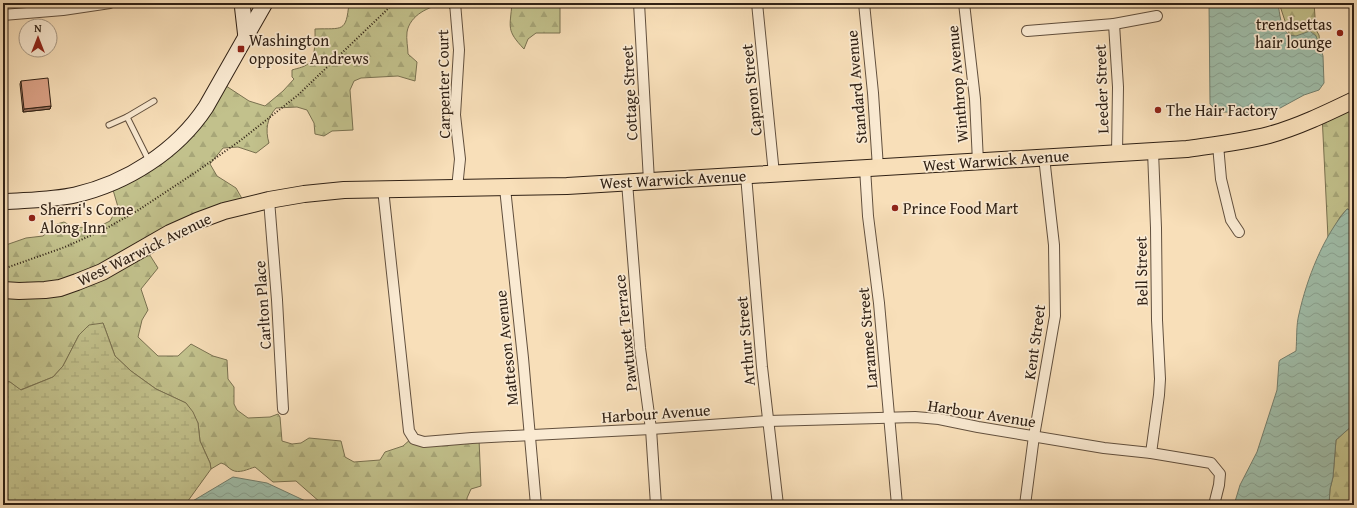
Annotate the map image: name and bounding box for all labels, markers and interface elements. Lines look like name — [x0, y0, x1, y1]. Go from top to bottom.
place label: trendsettas hair lounge — [1255, 12, 1332, 54]
north arrow — [18, 18, 58, 58]
text: N — [34, 20, 42, 36]
street label: Winthrop Avenue — [940, 24, 974, 144]
place label: Washington opposite Andrews — [249, 28, 369, 70]
marker: trendsettas hair lounge — [1335, 28, 1345, 38]
street label: Carpenter Court — [430, 29, 456, 139]
street label: Standard Avenue — [839, 29, 873, 145]
street label: Capron Street — [734, 42, 768, 137]
marker: Washington opposite Andrews — [236, 44, 246, 54]
street label: Cottage Street — [615, 44, 643, 141]
street label: Leeder Street — [1087, 44, 1115, 134]
place label: The Hair Factory — [1166, 98, 1278, 122]
marker: The Hair Factory — [1153, 105, 1163, 115]
street label: West Warwick Avenue — [922, 143, 1070, 177]
street label: West Warwick Avenue — [599, 163, 747, 195]
place label: Prince Food Mart — [903, 196, 1019, 220]
place label: Sherri's Come Along Inn — [40, 197, 133, 239]
marker: Prince Food Mart — [890, 203, 900, 213]
street label: West Warwick Avenue — [73, 206, 215, 292]
marker: Sherri's Come Along Inn — [27, 213, 37, 223]
street label: Bell Street — [1128, 236, 1154, 306]
street label: Carlton Place — [247, 260, 277, 350]
street label: Pawtuxet Terrace — [607, 273, 643, 393]
street label: Laramee Street — [851, 286, 883, 390]
street label: Matteson Avenue — [488, 289, 524, 407]
street label: Arthur Street — [729, 295, 761, 387]
street label: Kent Street — [1017, 303, 1051, 381]
street label: Harbour Avenue — [926, 393, 1038, 433]
street label: Harbour Avenue — [601, 397, 711, 429]

